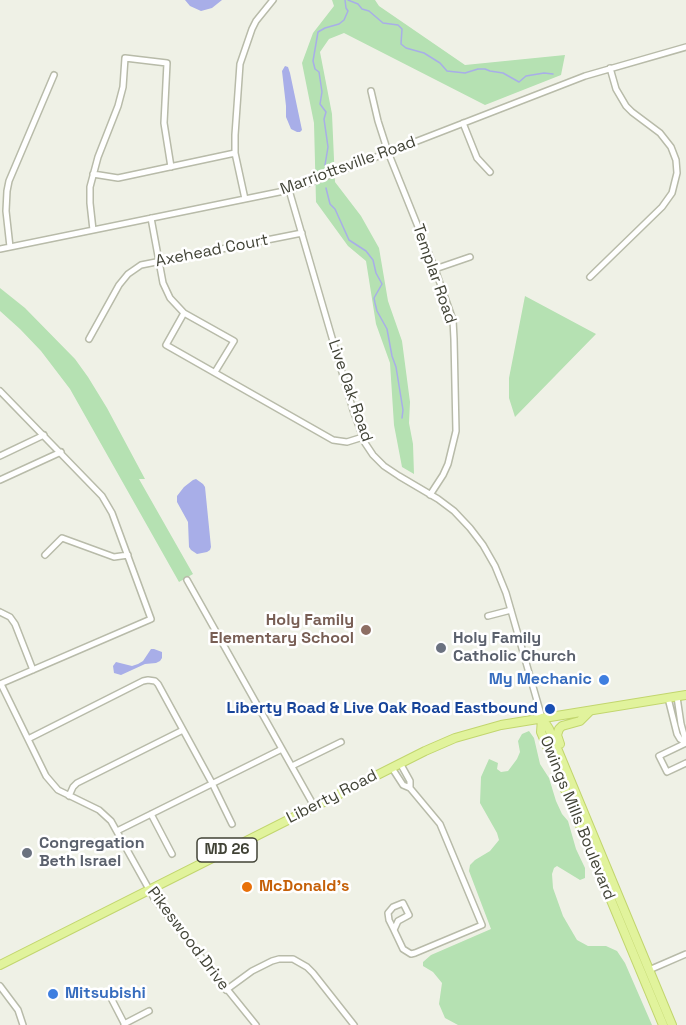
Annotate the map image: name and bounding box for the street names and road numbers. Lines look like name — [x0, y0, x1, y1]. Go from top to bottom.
street label: Marriottsville Road — [278, 133, 418, 199]
street label: Templar Road — [408, 222, 460, 326]
street label: Axehead Court — [154, 231, 270, 271]
street label: Live Oak Road — [324, 338, 376, 444]
street label: Owings Mills Boulevard — [535, 733, 619, 903]
street label: Liberty Road — [284, 766, 380, 828]
road number: MD 26 — [197, 838, 257, 862]
street label: Pikeswood Drive — [143, 883, 233, 995]

